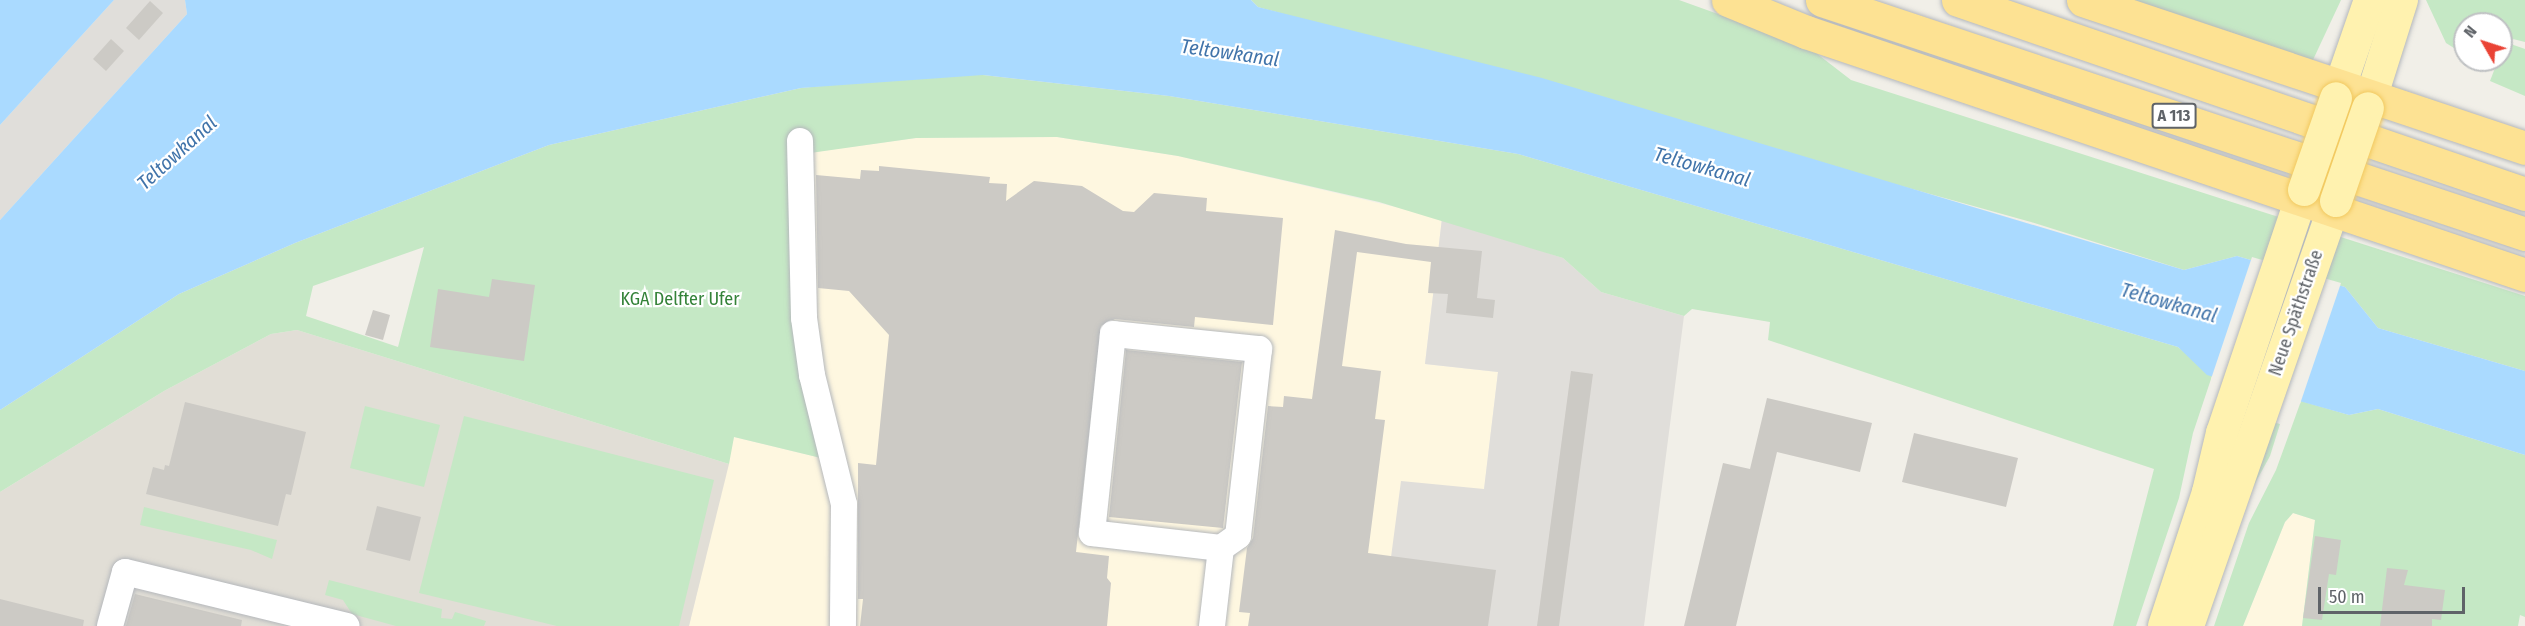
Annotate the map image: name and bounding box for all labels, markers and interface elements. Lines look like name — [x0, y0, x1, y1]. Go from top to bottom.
north arrow — [2453, 12, 2513, 72]
text: N — [2460, 22, 2481, 41]
water label: Teltowkanal — [1179, 34, 1281, 72]
road number: A 113 — [2152, 103, 2196, 129]
water label: Teltowkanal — [132, 111, 222, 195]
water label: Teltowkanal — [1651, 142, 1753, 192]
street label: Neue Späthstraße — [2264, 247, 2328, 379]
water label: Teltowkanal — [2118, 278, 2220, 328]
park label: KGA Delfter Ufer — [621, 288, 739, 310]
scale bar — [2321, 575, 2468, 613]
text: 50 m — [2329, 586, 2365, 608]

